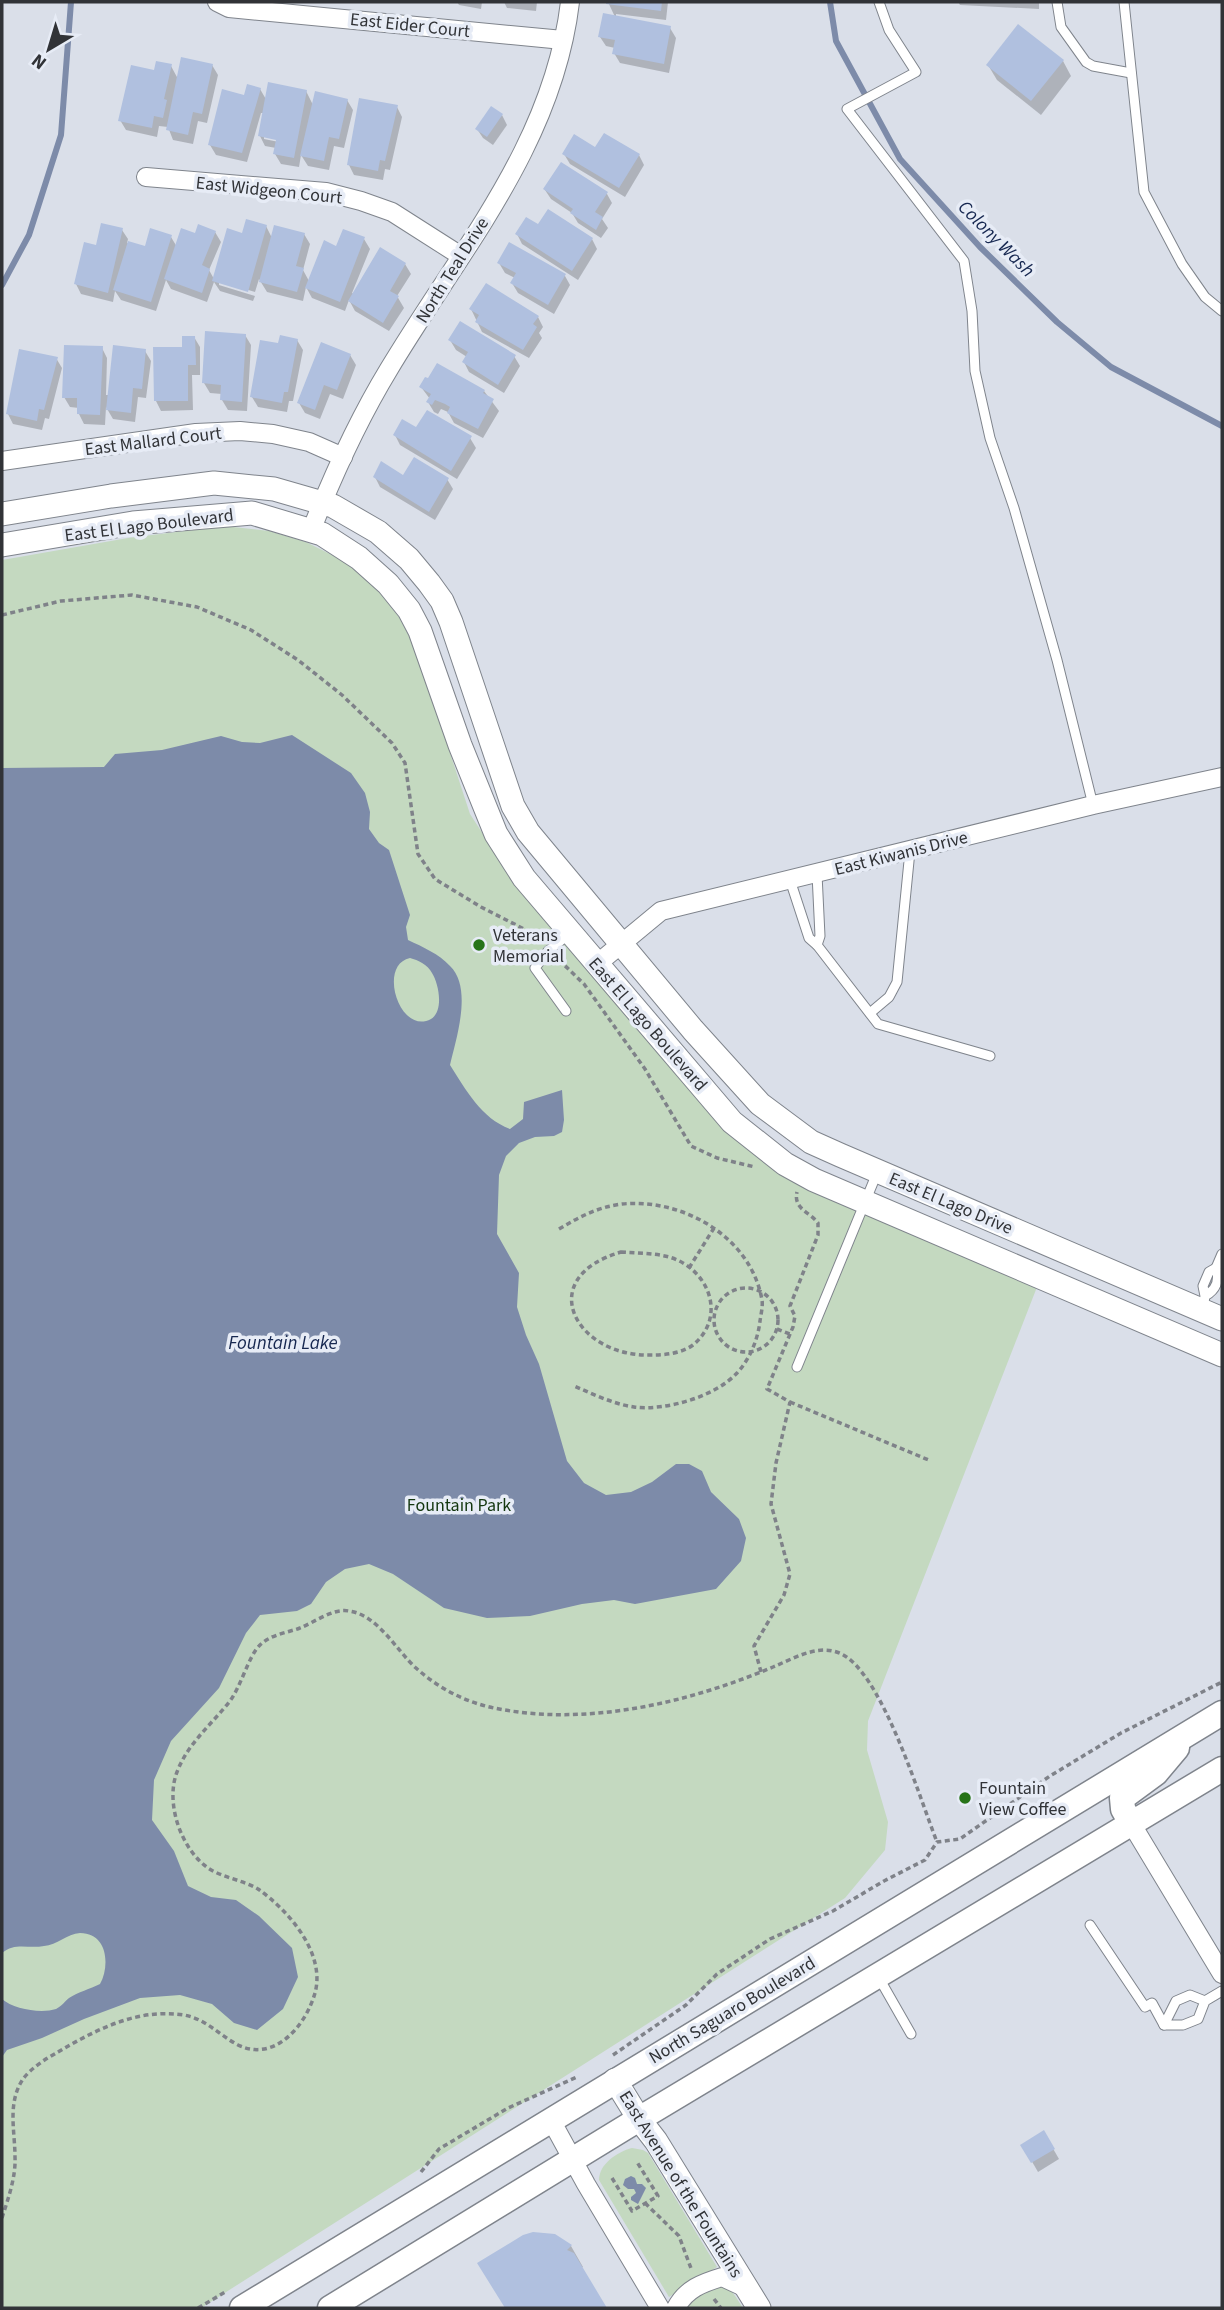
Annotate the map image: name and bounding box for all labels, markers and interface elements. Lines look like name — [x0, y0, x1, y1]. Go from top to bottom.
street label: East Eider Court — [349, 7, 471, 44]
north arrow — [14, 14, 84, 84]
text: N — [26, 47, 53, 76]
street label: East Widgeon Court — [194, 170, 343, 211]
water label: Colony Wash — [951, 195, 1040, 284]
street label: North Teal Drive — [410, 212, 495, 328]
street label: East Mallard Court — [83, 421, 223, 462]
street label: East El Lago Boulevard — [63, 503, 235, 548]
street label: East Kiwanis Drive — [832, 825, 970, 882]
place label: Veterans Memorial — [493, 923, 564, 969]
marker: Veterans Memorial — [471, 937, 487, 953]
street label: East El Lago Boulevard — [582, 952, 713, 1097]
street label: East El Lago Drive — [885, 1166, 1017, 1241]
water label: Fountain Lake — [228, 1330, 338, 1357]
park label: Fountain Park — [407, 1493, 511, 1518]
place label: Fountain View Coffee — [979, 1776, 1066, 1822]
marker: Fountain View Coffee — [957, 1790, 973, 1806]
street label: North Saguaro Boulevard — [644, 1951, 820, 2070]
street label: East Avenue of the Fountains — [613, 2086, 748, 2283]

